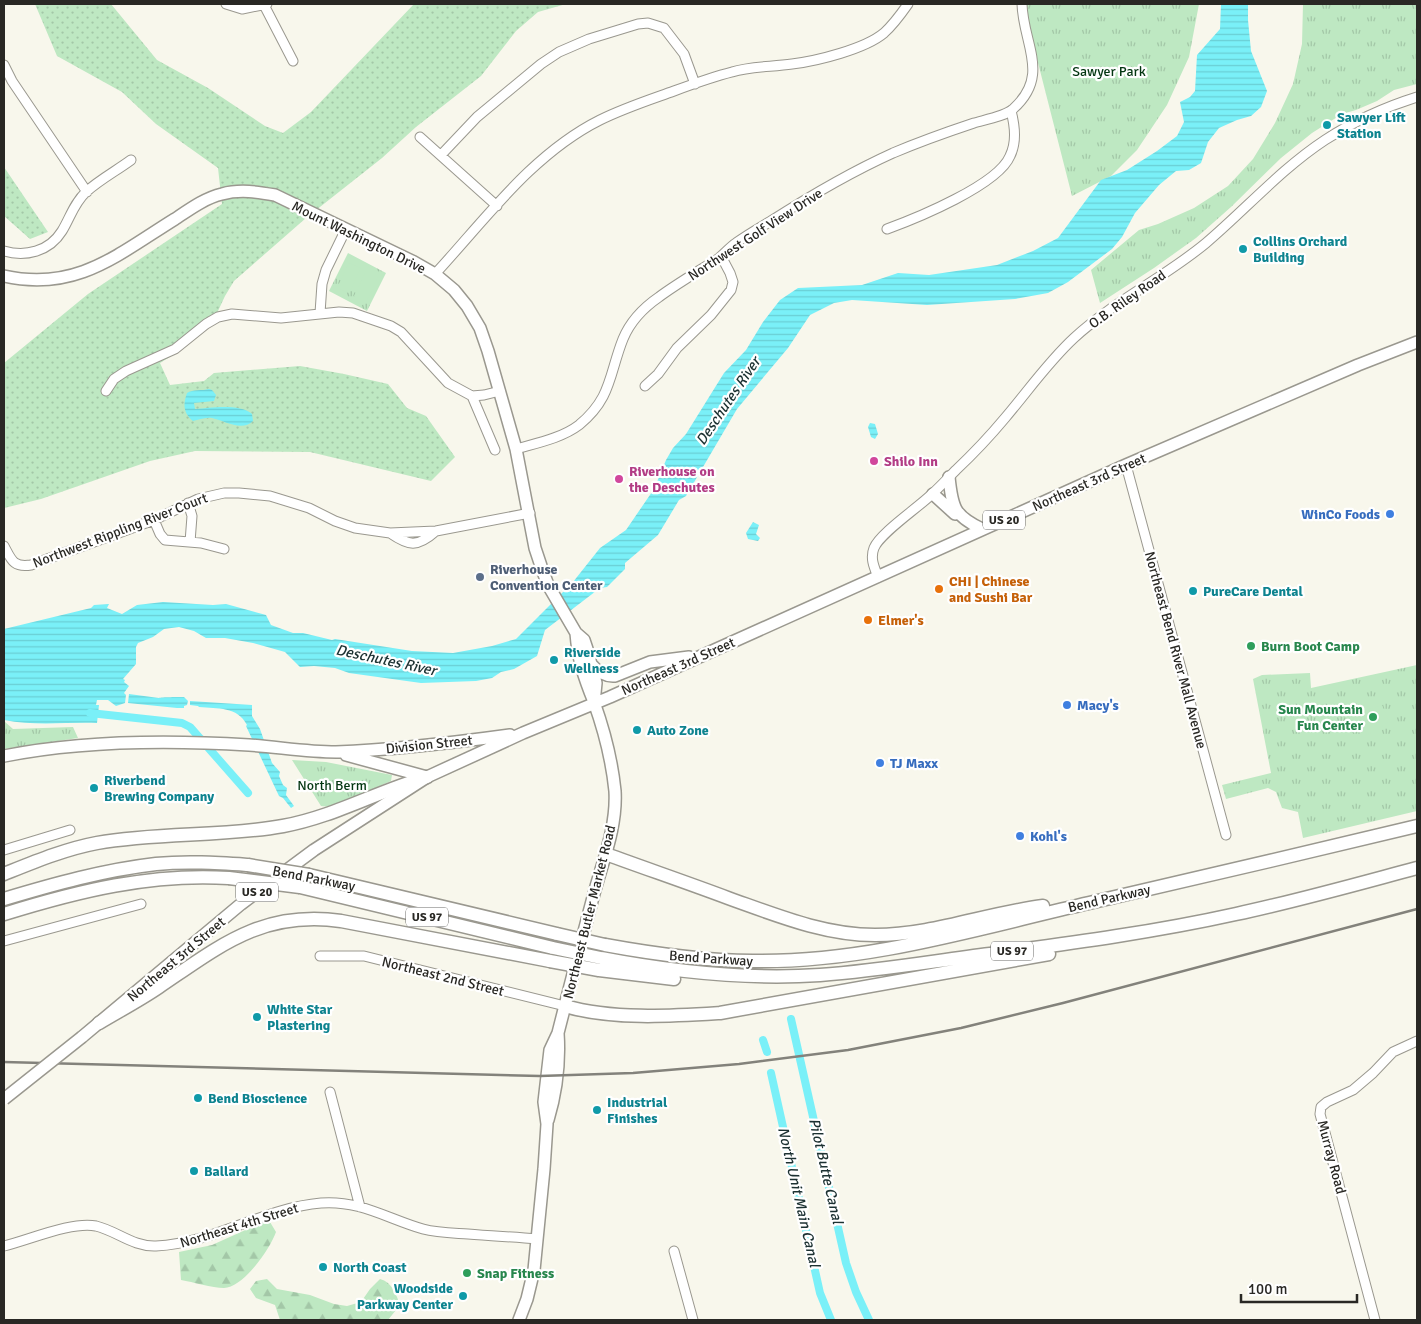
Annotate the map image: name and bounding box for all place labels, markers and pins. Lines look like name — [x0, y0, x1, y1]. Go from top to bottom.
place label: Sawyer Lift Station — [1337, 109, 1406, 142]
marker: Sawyer Lift Station — [1321, 119, 1333, 131]
place label: Collins Orchard Building — [1253, 233, 1348, 266]
marker: Collins Orchard Building — [1237, 243, 1249, 255]
place label: Shilo Inn — [884, 453, 938, 470]
marker: Shilo Inn — [868, 455, 880, 467]
place label: Riverhouse on the Deschutes — [628, 463, 715, 496]
marker: Riverhouse on the Deschutes — [613, 473, 625, 485]
place label: WinCo Foods — [1301, 506, 1380, 523]
marker: WinCo Foods — [1384, 508, 1396, 520]
place label: Riverhouse Convention Center — [490, 561, 603, 594]
marker: Riverhouse Convention Center — [474, 571, 486, 583]
place label: CHI | Chinese and Sushi Bar — [949, 573, 1033, 606]
marker: CHI | Chinese and Sushi Bar — [933, 583, 945, 595]
place label: PureCare Dental — [1203, 583, 1304, 600]
marker: PureCare Dental — [1187, 585, 1199, 597]
place label: Elmer's — [878, 612, 924, 629]
marker: Elmer's — [862, 614, 874, 626]
place label: Burn Boot Camp — [1261, 638, 1360, 655]
marker: Burn Boot Camp — [1245, 640, 1257, 652]
place label: Riverside Wellness — [564, 644, 621, 677]
marker: Riverside Wellness — [548, 654, 560, 666]
place label: Macy's — [1077, 697, 1119, 714]
marker: Macy's — [1061, 699, 1073, 711]
place label: Sun Mountain Fun Center — [1278, 701, 1363, 734]
marker: Sun Mountain Fun Center — [1367, 711, 1379, 723]
place label: Auto Zone — [647, 722, 709, 739]
marker: Auto Zone — [631, 724, 643, 736]
place label: TJ Maxx — [890, 755, 938, 772]
marker: TJ Maxx — [874, 757, 886, 769]
place label: Riverbend Brewing Company — [104, 772, 214, 805]
marker: Riverbend Brewing Company — [88, 782, 100, 794]
place label: Kohl's — [1030, 828, 1067, 845]
marker: Kohl's — [1014, 830, 1026, 842]
place label: White Star Plastering — [267, 1001, 333, 1034]
marker: White Star Plastering — [251, 1011, 263, 1023]
place label: Bend Bioscience — [208, 1090, 307, 1107]
marker: Bend Bioscience — [192, 1092, 204, 1104]
place label: Industrial Finishes — [607, 1094, 668, 1127]
marker: Industrial Finishes — [591, 1104, 603, 1116]
place label: Ballard — [204, 1163, 249, 1180]
marker: Ballard — [188, 1165, 200, 1177]
place label: North Coast — [333, 1259, 407, 1276]
marker: North Coast — [317, 1261, 329, 1273]
place label: Snap Fitness — [477, 1265, 554, 1282]
marker: Snap Fitness — [461, 1267, 473, 1279]
place label: Woodside Parkway Center — [357, 1280, 453, 1313]
marker: Woodside Parkway Center — [457, 1290, 469, 1302]

